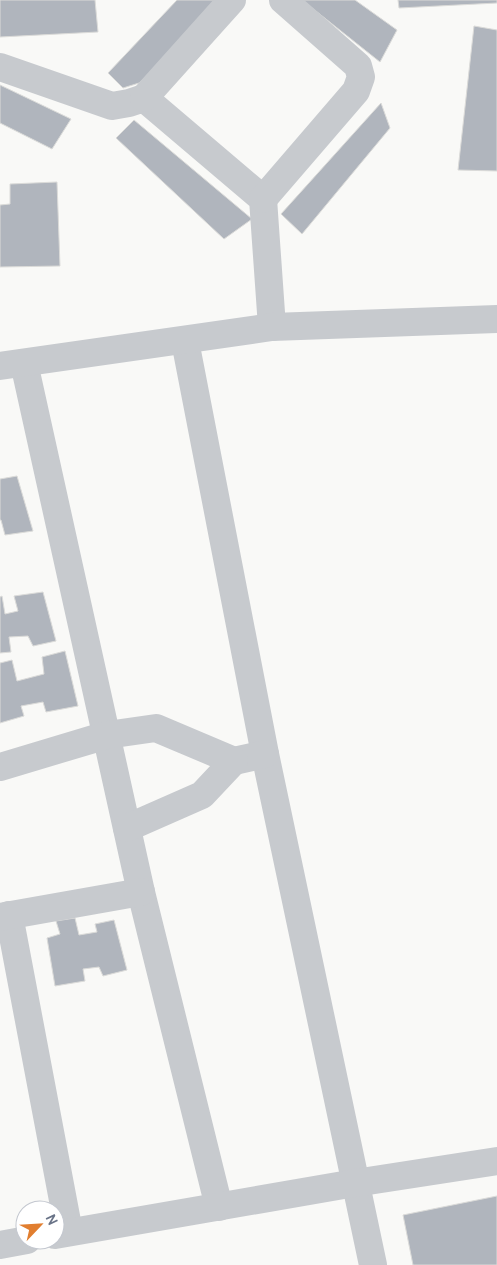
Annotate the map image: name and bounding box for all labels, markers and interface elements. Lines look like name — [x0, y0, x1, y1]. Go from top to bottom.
north arrow — [15, 1200, 65, 1250]
text: N — [42, 1211, 62, 1228]

